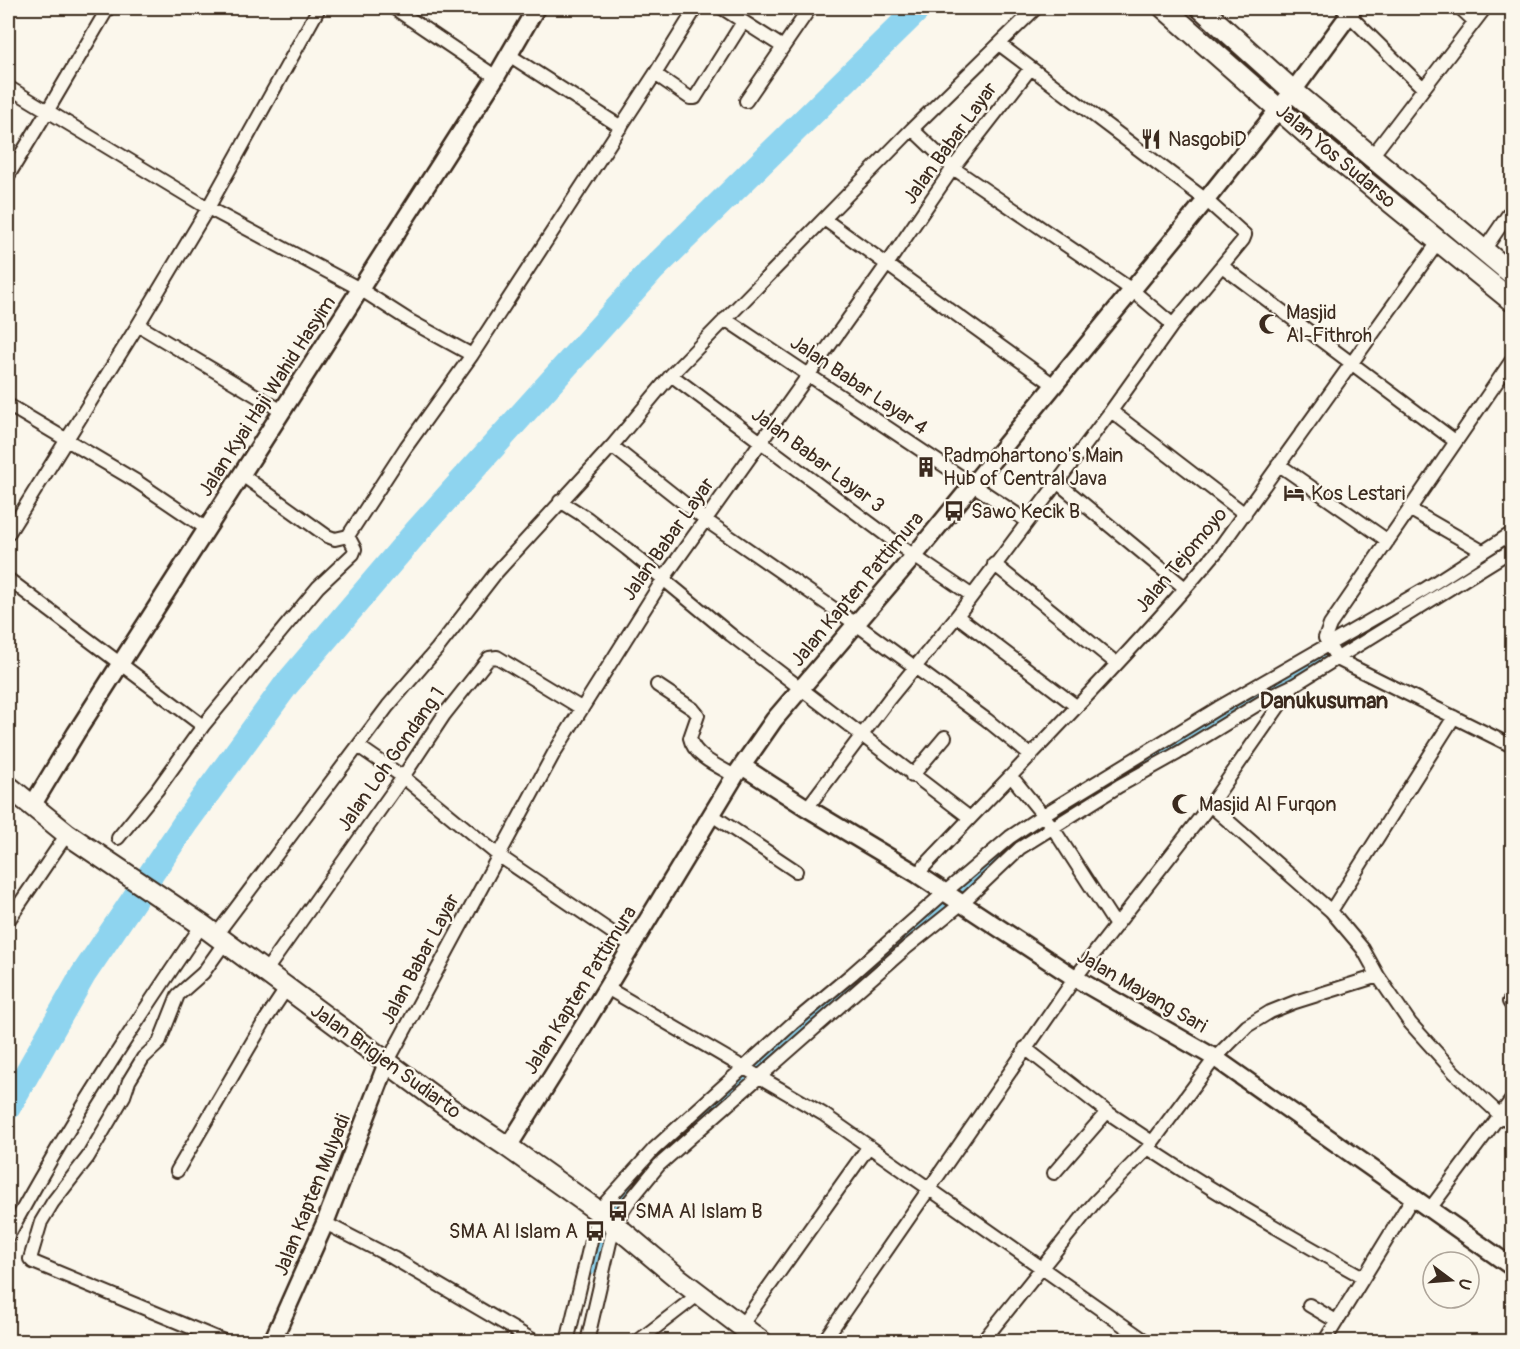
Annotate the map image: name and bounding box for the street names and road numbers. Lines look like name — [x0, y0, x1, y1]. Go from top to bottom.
street label: Jalan Babar Layar — [897, 77, 1003, 209]
street label: Jalan Yos Sudarso — [1271, 98, 1401, 214]
street label: Jalan Kyai Haji Wahid Hasyim — [193, 291, 341, 501]
street label: Jalan Babar Layar 4 — [785, 330, 933, 441]
street label: Jalan Babar Layar 3 — [746, 402, 890, 518]
street label: Jalan Babar Layar — [616, 473, 720, 605]
street label: Jalan Tejomoyo — [1130, 502, 1233, 618]
street label: Jalan Kapten Pattimura — [785, 507, 929, 671]
street label: Jalan Loh Gondang 1 — [332, 682, 450, 836]
street label: Jalan Babar Layar — [375, 889, 465, 1029]
street label: Jalan Kapten Pattimura — [518, 901, 642, 1079]
street label: Jalan Mayang Sari — [1072, 944, 1212, 1038]
street label: Jalan Brigjen Sudiarto — [306, 998, 466, 1124]
street label: Jalan Kapten Mulyadi — [268, 1110, 356, 1280]

